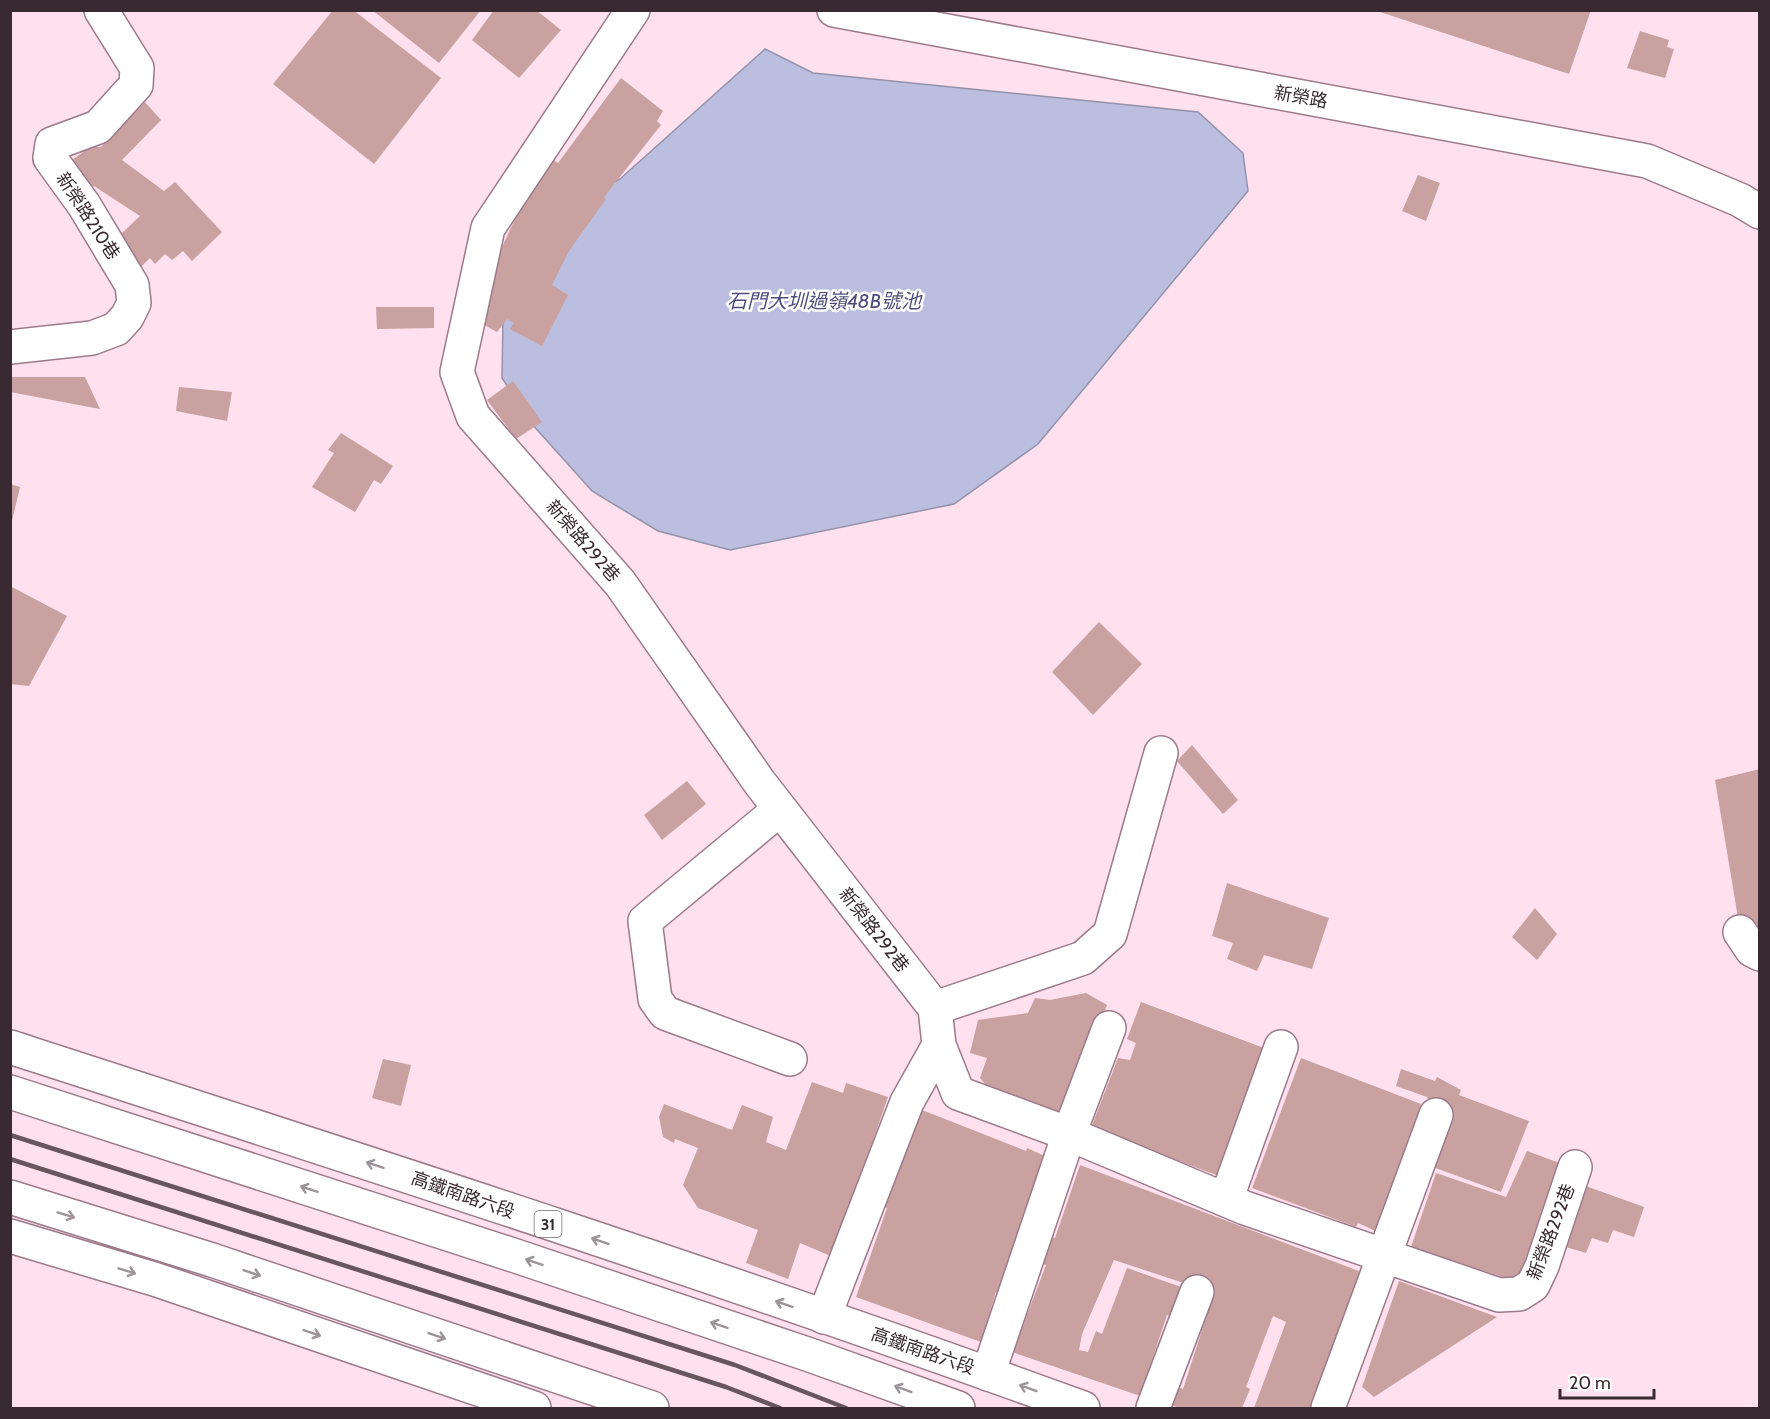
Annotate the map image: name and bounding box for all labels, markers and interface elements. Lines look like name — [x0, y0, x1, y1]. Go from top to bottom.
street label: 新榮路 — [1273, 81, 1329, 113]
street label: 新榮路210巷 — [52, 168, 124, 264]
water label: 石門大圳過嶺48B號池 — [727, 289, 923, 313]
street label: 新榮路292巷 — [542, 496, 624, 586]
street label: 新榮路292巷 — [834, 883, 914, 977]
one-way arrow — [366, 1159, 385, 1170]
street label: 高鐵南路六段 — [408, 1167, 518, 1223]
street label: 新榮路292巷 — [1523, 1181, 1579, 1283]
one-way arrow — [300, 1183, 319, 1194]
one-way arrow — [56, 1210, 75, 1221]
road number: 31 — [534, 1211, 562, 1237]
one-way arrow — [591, 1235, 610, 1246]
one-way arrow — [525, 1256, 544, 1267]
one-way arrow — [117, 1266, 136, 1277]
one-way arrow — [242, 1269, 261, 1280]
one-way arrow — [775, 1297, 794, 1308]
one-way arrow — [710, 1318, 729, 1329]
street label: 高鐵南路六段 — [868, 1323, 978, 1379]
one-way arrow — [302, 1328, 321, 1339]
one-way arrow — [427, 1331, 446, 1342]
scale bar — [1560, 1362, 1654, 1400]
text: 20 m — [1569, 1372, 1611, 1394]
one-way arrow — [894, 1382, 913, 1393]
one-way arrow — [1019, 1382, 1038, 1393]

